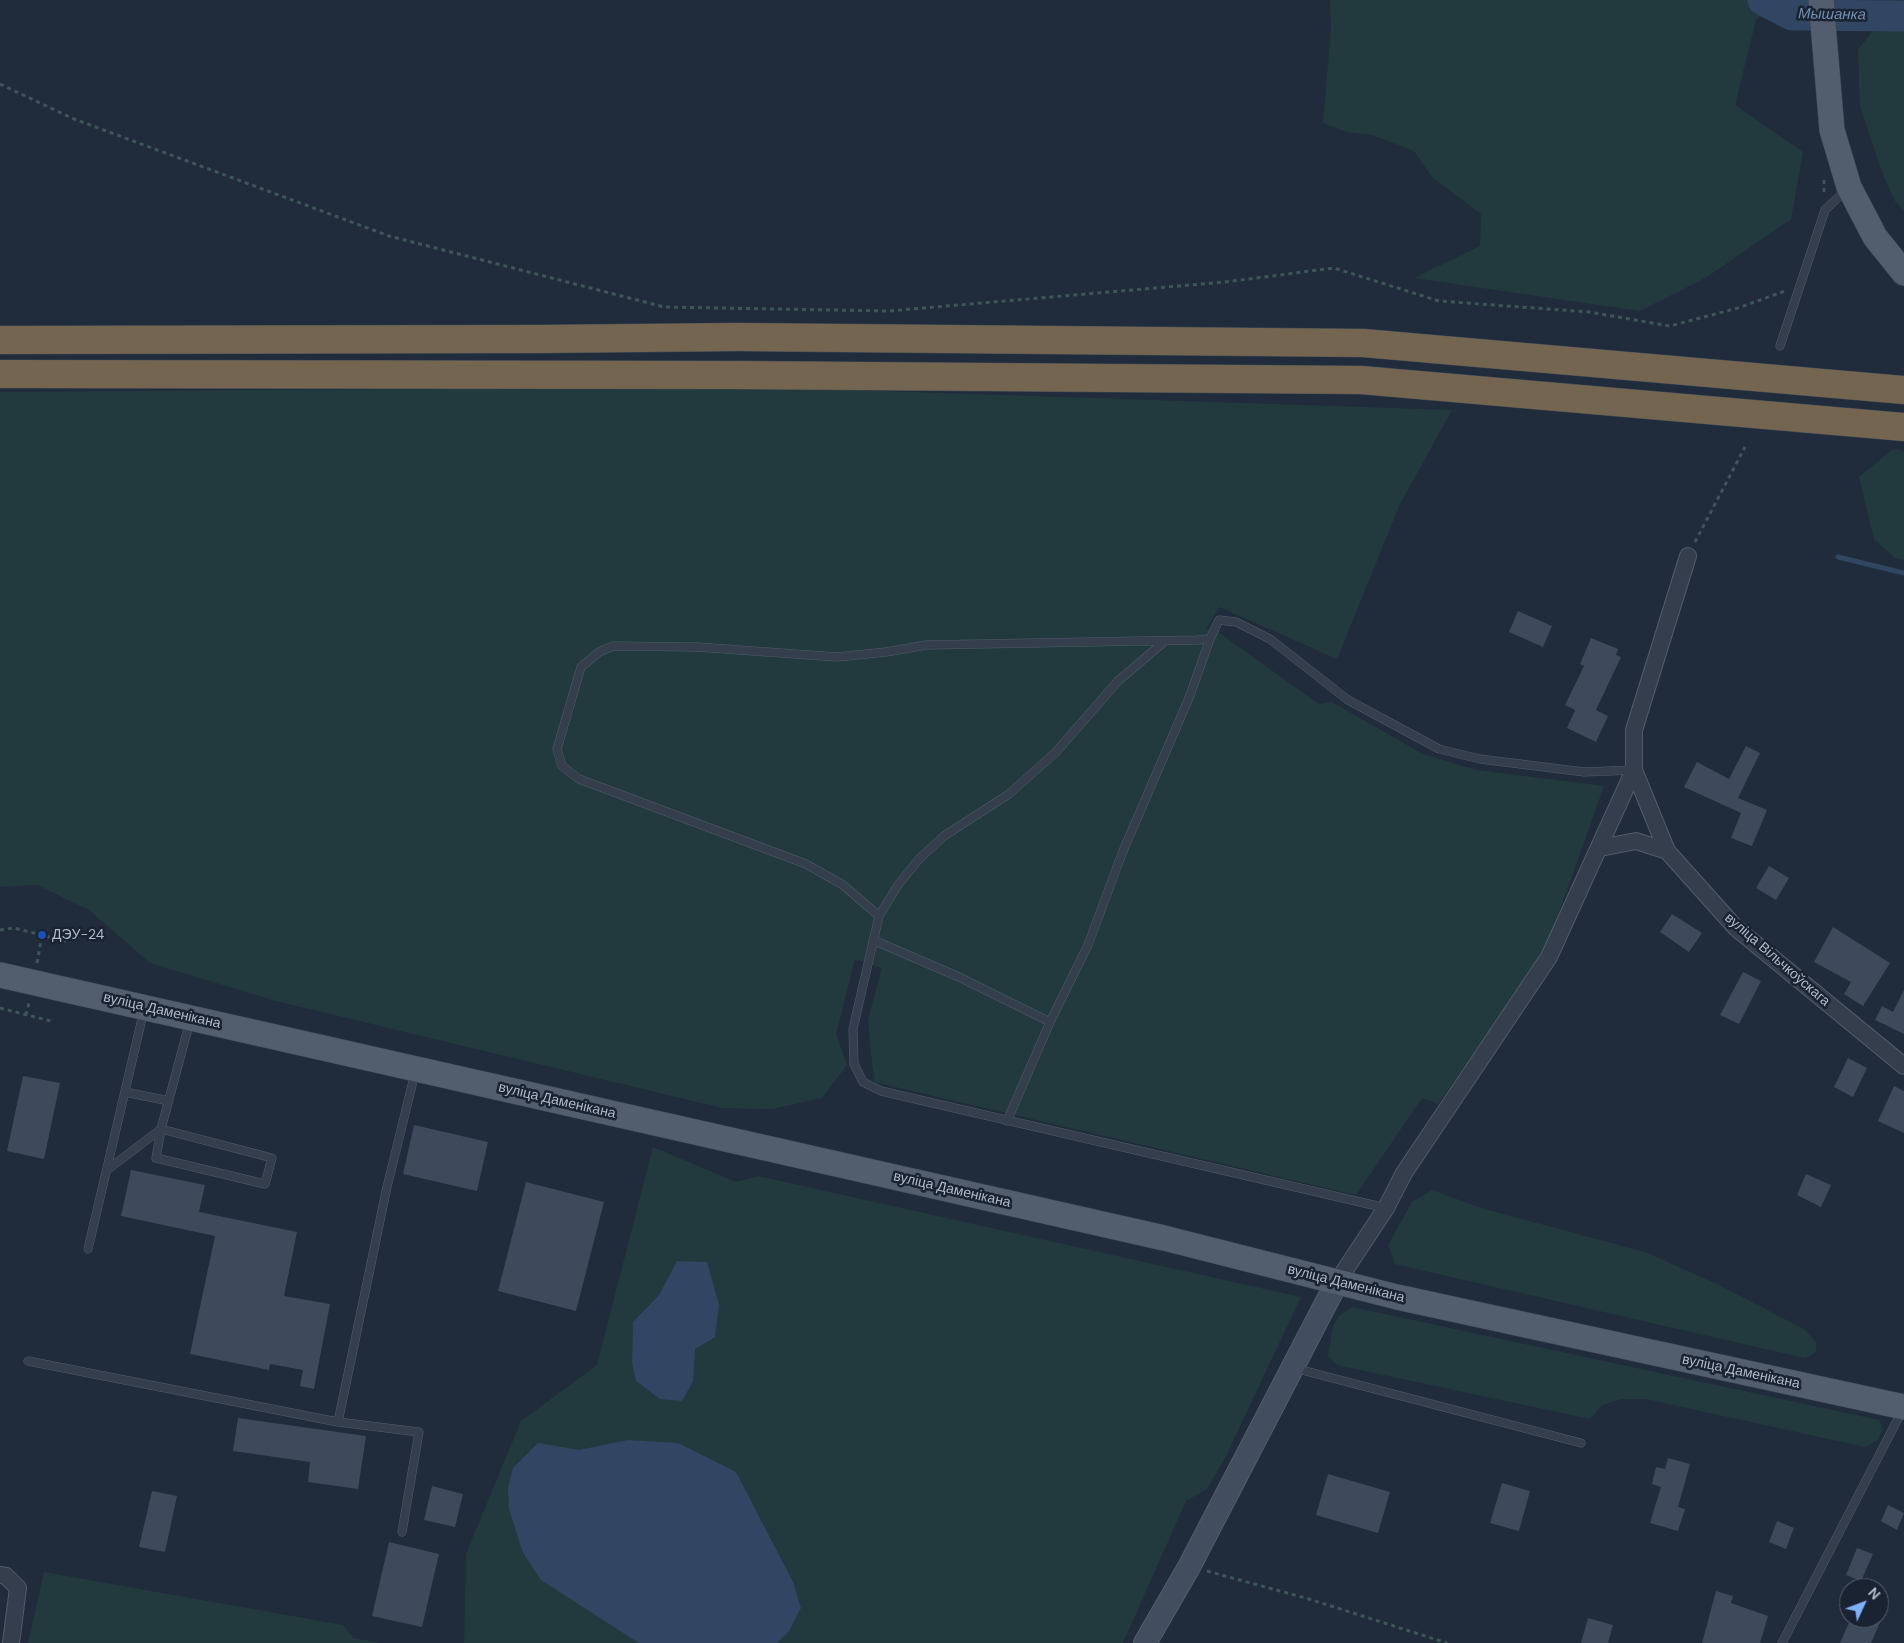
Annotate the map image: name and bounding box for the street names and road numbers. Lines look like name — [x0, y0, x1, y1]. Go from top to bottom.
street label: вуліца Вільчкоўскага — [1721, 910, 1833, 1010]
street label: вуліца Даменікана — [102, 989, 222, 1033]
street label: вуліца Даменікана — [497, 1079, 617, 1123]
street label: вуліца Даменікана — [892, 1168, 1012, 1212]
street label: вуліца Даменікана — [1286, 1261, 1406, 1307]
street label: вуліца Даменікана — [1681, 1351, 1801, 1393]

